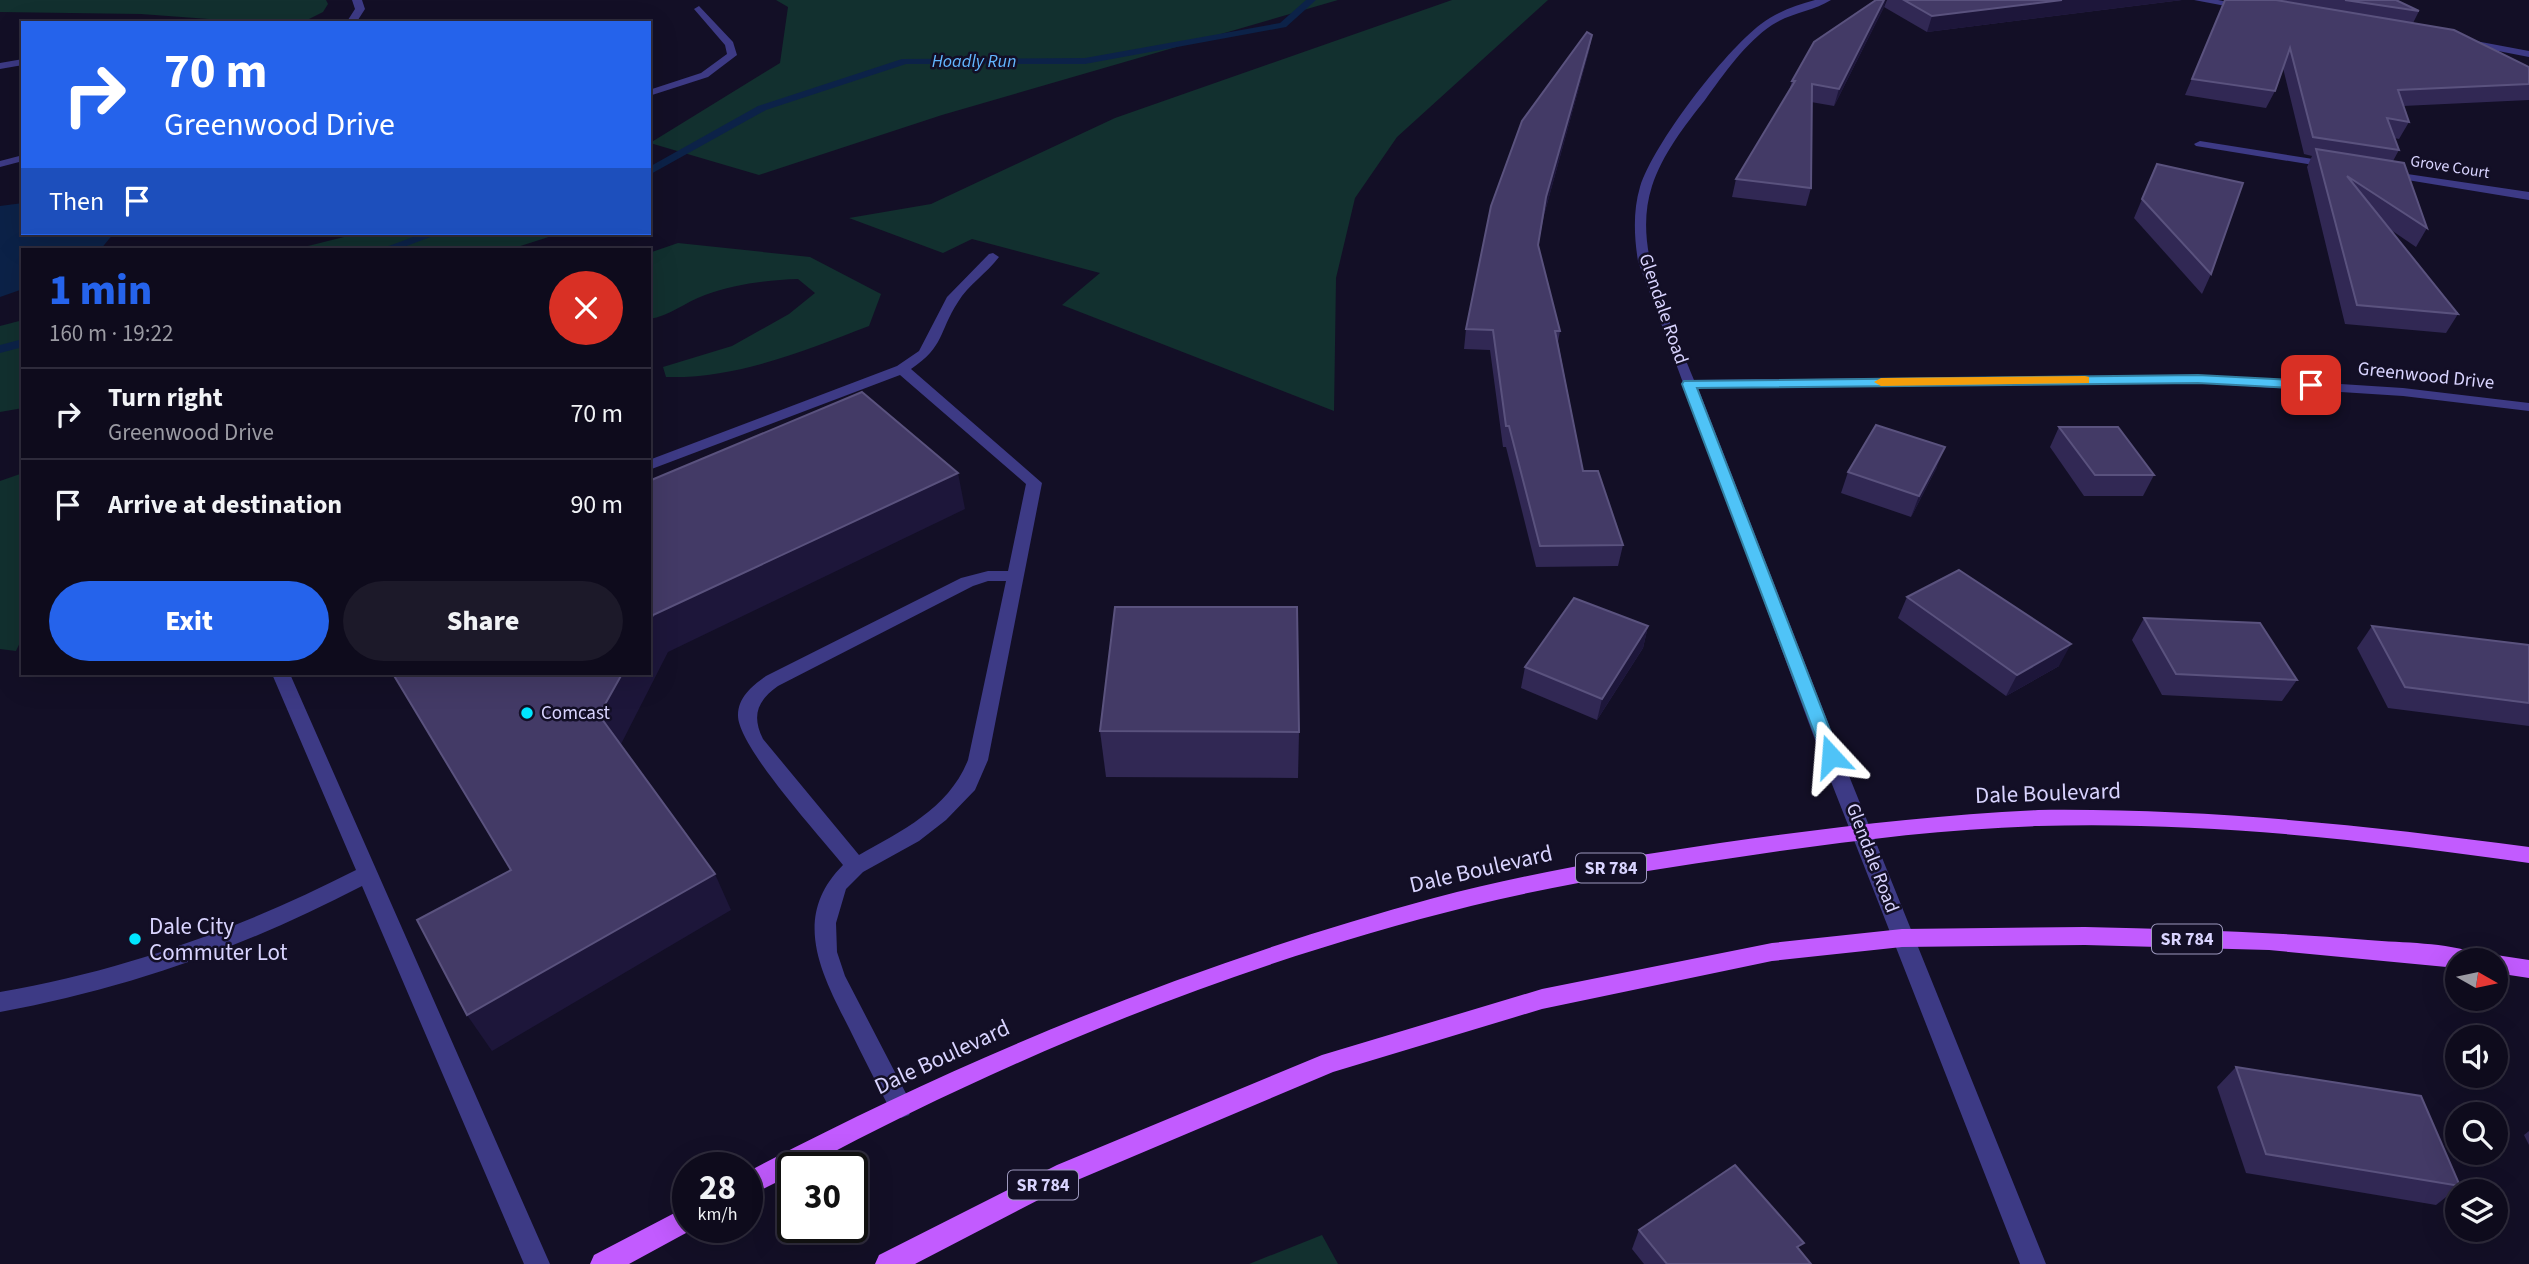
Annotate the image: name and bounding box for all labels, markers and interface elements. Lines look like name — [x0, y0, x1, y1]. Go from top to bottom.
text: 70 m — [164, 37, 268, 107]
icon: right — [49, 49, 140, 140]
water label: Hoadly Run — [932, 49, 1016, 74]
text: Greenwood Drive — [164, 102, 395, 148]
street label: Grove Court — [2409, 150, 2492, 184]
icon: arrive — [118, 182, 156, 220]
text: Then — [49, 183, 104, 220]
street label: Glendale Road — [1631, 250, 1695, 368]
text: 1 min — [49, 261, 152, 321]
button: close — [549, 271, 623, 345]
text: 160 m · 19:22 — [49, 317, 173, 350]
pin — [2281, 355, 2341, 415]
street label: Greenwood Drive — [2356, 355, 2496, 397]
icon: arrive — [2292, 366, 2330, 404]
text: Turn right — [108, 379, 223, 416]
icon: right — [49, 395, 87, 433]
text: 70 m — [570, 395, 623, 432]
text: Greenwood Drive — [108, 416, 274, 449]
icon: arrive — [49, 486, 87, 524]
text: Arrive at destination — [108, 486, 342, 523]
text: 90 m — [570, 486, 623, 523]
button: Exit — [49, 581, 329, 661]
button: Share — [343, 581, 623, 661]
place label: Comcast — [541, 700, 611, 727]
marker: Comcast — [519, 705, 535, 721]
position arrow — [1794, 719, 1868, 793]
street label: Dale Boulevard — [1975, 774, 2121, 812]
street label: Glendale Road — [1839, 799, 1905, 917]
street label: Dale Boulevard — [1406, 837, 1556, 901]
road number: SR 784 — [1576, 854, 1646, 882]
place label: Dale City Commuter Lot — [149, 910, 288, 969]
road number: SR 784 — [2152, 924, 2222, 954]
marker: Dale City Commuter Lot — [127, 931, 143, 947]
north arrow — [2445, 948, 2508, 1012]
map controls — [2445, 948, 2508, 1242]
street label: Dale Boulevard — [869, 1011, 1015, 1103]
button: sound — [2445, 1025, 2508, 1088]
button: search — [2445, 1102, 2508, 1165]
speed limit sign: 30 — [777, 1152, 868, 1243]
text: 28 — [699, 1163, 736, 1213]
road number: SR 784 — [1008, 1170, 1078, 1200]
button: layers — [2445, 1179, 2508, 1242]
text: km/h — [698, 1202, 737, 1227]

